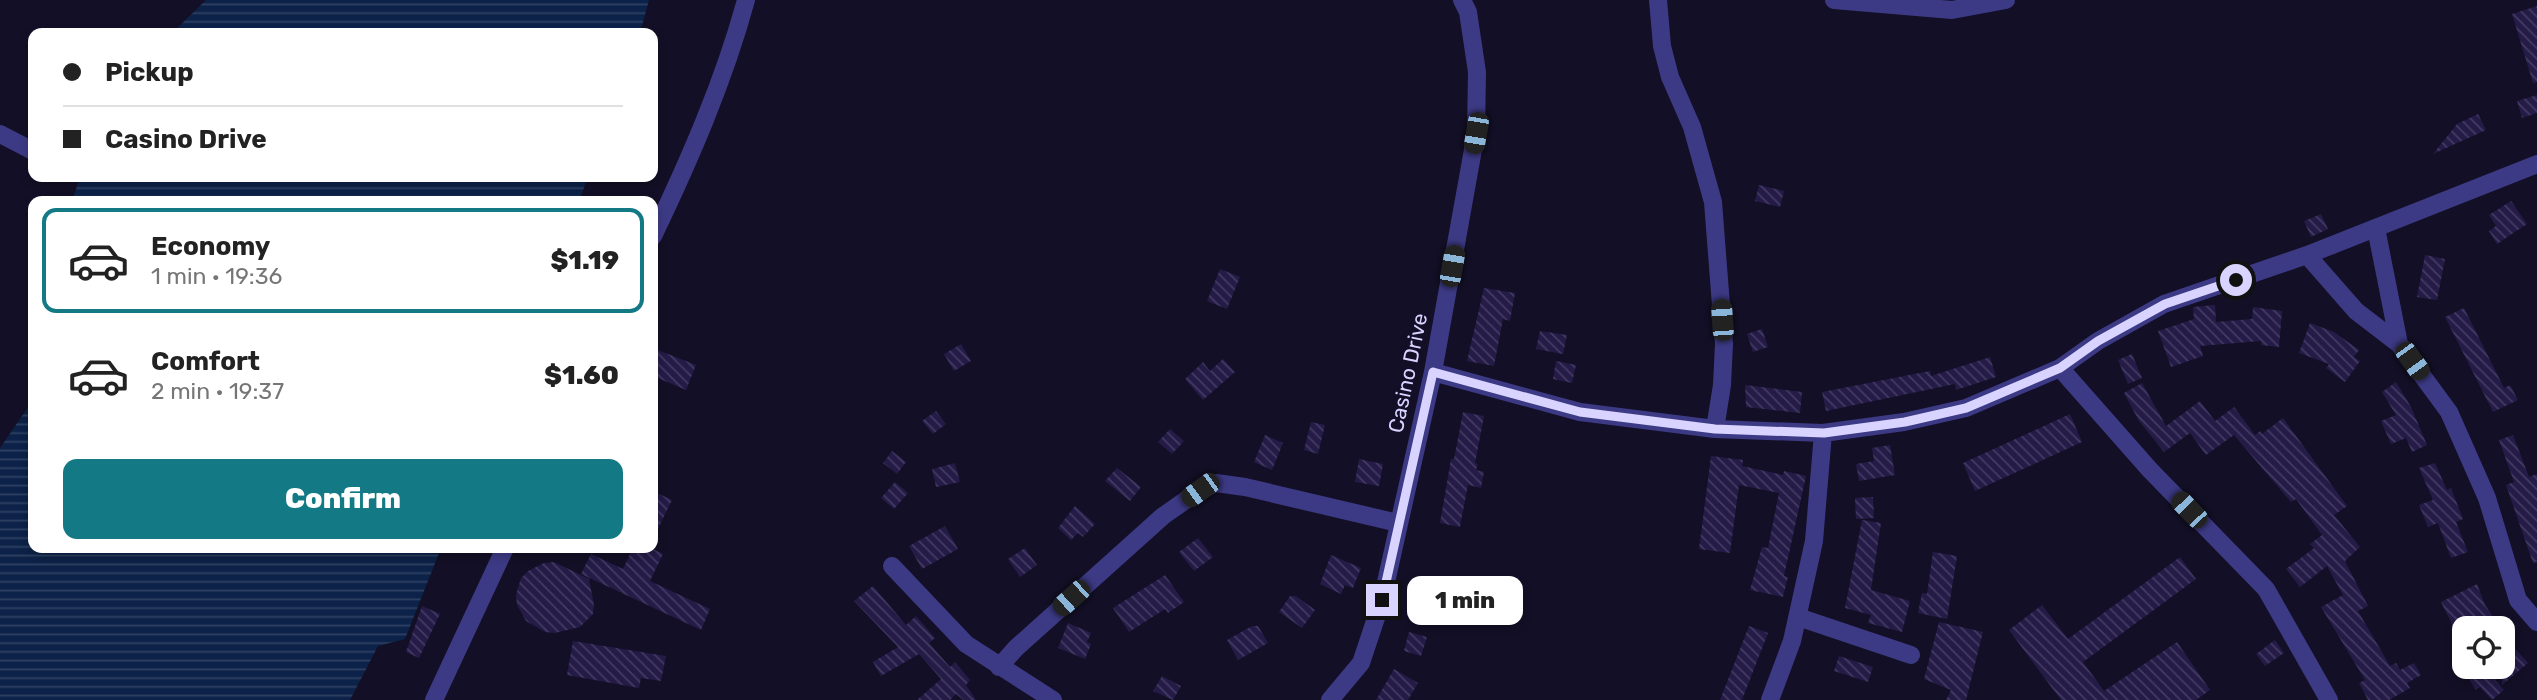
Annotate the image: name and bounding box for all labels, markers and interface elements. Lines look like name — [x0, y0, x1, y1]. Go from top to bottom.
text: Pickup — [105, 57, 194, 88]
car — [1463, 110, 1490, 156]
text: Casino Drive — [105, 124, 267, 155]
icon: car — [67, 229, 130, 292]
text: Economy — [151, 231, 270, 262]
car — [1439, 243, 1466, 289]
text: $1.19 — [550, 245, 619, 276]
text: 1 min · 19:36 — [151, 262, 282, 290]
route start — [2220, 264, 2252, 296]
car — [1711, 298, 1734, 342]
street label: Casino Drive — [1383, 311, 1432, 435]
car — [2392, 338, 2433, 384]
icon: car — [67, 344, 130, 407]
text: Comfort — [151, 346, 260, 377]
text: $1.60 — [544, 360, 619, 391]
text: 2 min · 19:37 — [151, 377, 284, 405]
button: Confirm — [63, 459, 623, 539]
car — [1177, 469, 1224, 511]
car — [2167, 488, 2212, 532]
car — [1049, 576, 1094, 620]
callout: 1 min — [1406, 576, 1522, 624]
route end — [1366, 584, 1398, 616]
text: 1 min — [1435, 586, 1495, 614]
map controls — [2452, 616, 2515, 679]
button: locate — [2452, 616, 2515, 679]

